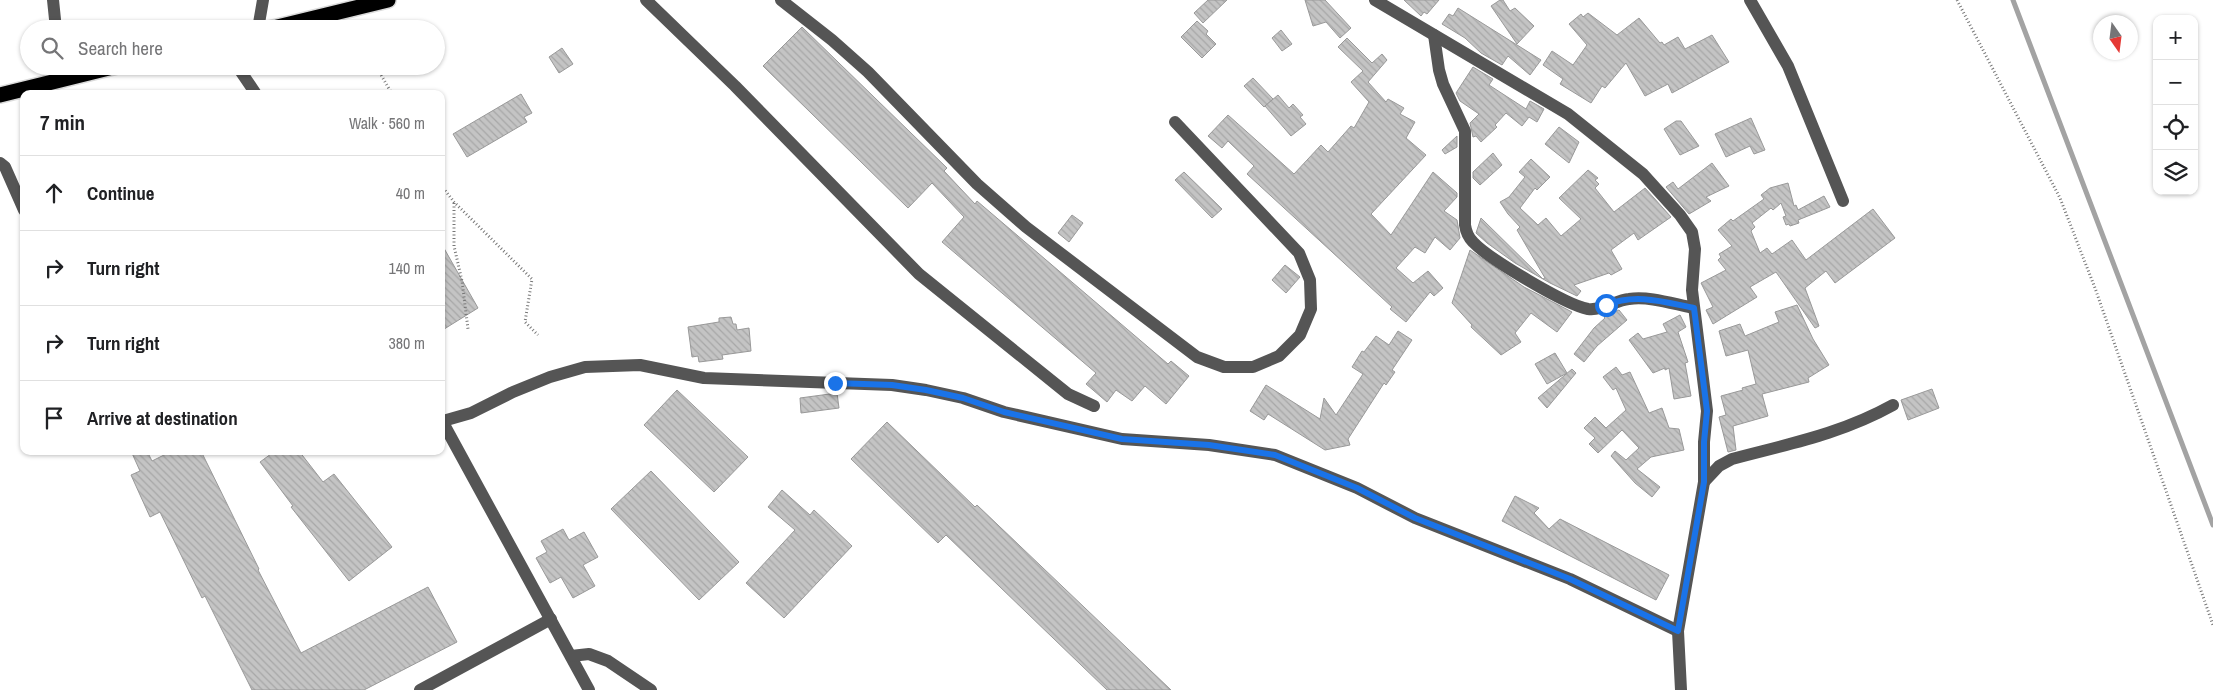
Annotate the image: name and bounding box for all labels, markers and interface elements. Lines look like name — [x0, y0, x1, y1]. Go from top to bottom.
north arrow — [2093, 15, 2138, 60]
map controls — [2153, 15, 2198, 195]
button: + — [2153, 15, 2198, 60]
search box — [20, 20, 445, 75]
icon: search — [38, 34, 66, 62]
text: Search here — [78, 35, 163, 61]
button: − — [2153, 60, 2198, 105]
button: locate — [2153, 105, 2198, 150]
text: 7 min — [40, 108, 85, 137]
text: Walk · 560 m — [349, 112, 425, 134]
button: layers — [2153, 150, 2198, 195]
icon: ahead — [40, 179, 68, 207]
text: Continue — [87, 180, 155, 206]
text: 40 m — [396, 182, 425, 204]
icon: right — [40, 254, 68, 282]
text: Turn right — [87, 255, 159, 281]
text: 140 m — [389, 257, 425, 279]
route start — [1595, 294, 1618, 317]
icon: right — [40, 329, 68, 357]
text: Turn right — [87, 330, 159, 356]
text: 380 m — [389, 332, 425, 354]
route end — [824, 372, 847, 395]
icon: arrive — [40, 404, 68, 432]
text: Arrive at destination — [87, 405, 238, 431]

